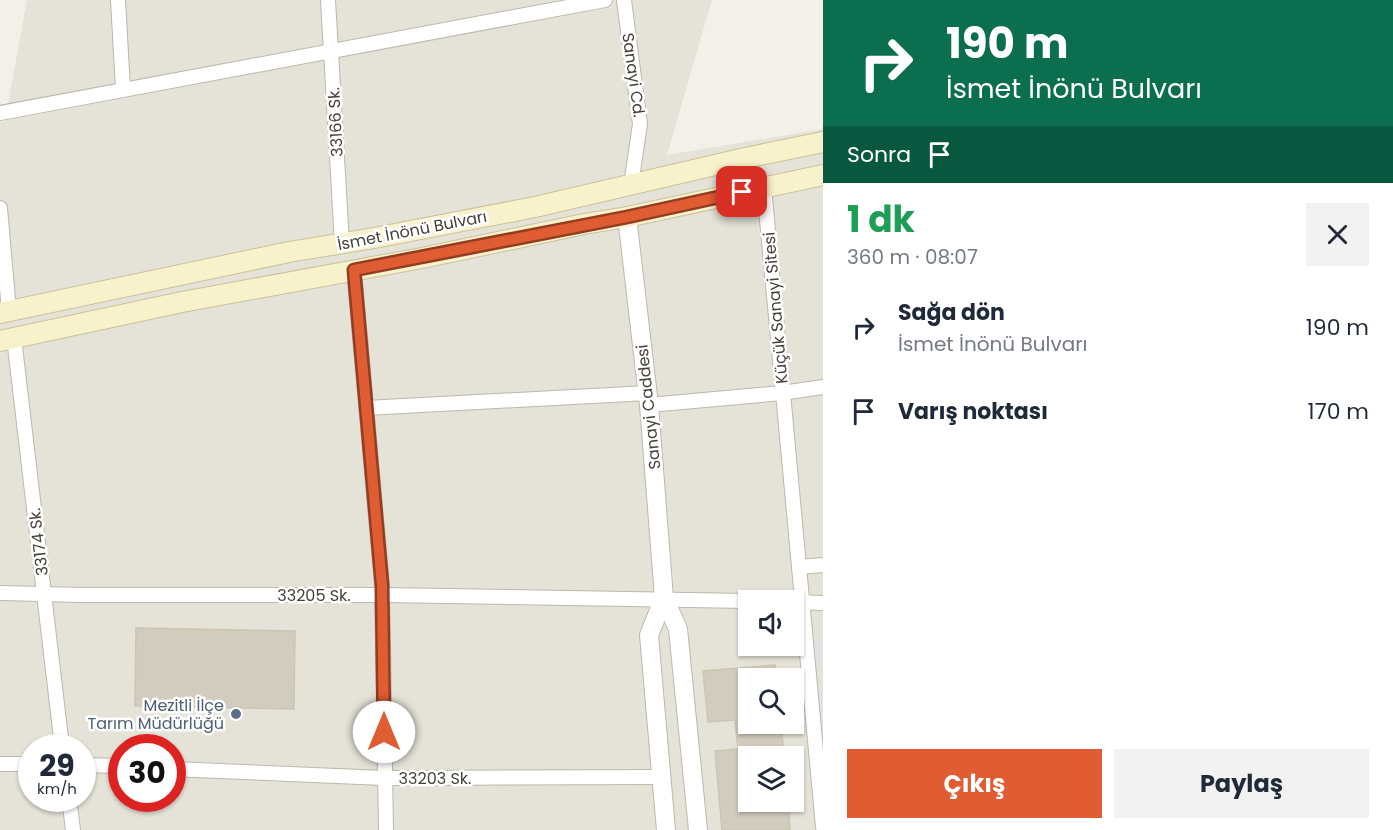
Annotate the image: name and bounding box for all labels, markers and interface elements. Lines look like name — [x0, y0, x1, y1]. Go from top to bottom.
text: 190 m — [946, 14, 1068, 73]
icon: right — [847, 24, 925, 102]
street label: Sanayi Cd. — [616, 31, 651, 119]
text: İsmet İnönü Bulvarı — [946, 70, 1202, 107]
street label: 33166 Sk. — [322, 87, 349, 157]
icon: arrive — [923, 138, 956, 171]
text: Sonra — [847, 139, 911, 170]
pin — [716, 166, 767, 217]
icon: arrive — [725, 175, 758, 208]
text: 1 dk — [847, 194, 915, 245]
button: close — [1306, 203, 1369, 266]
street label: İsmet İnönü Bulvarı — [335, 205, 489, 256]
street label: Küçük Sanayi Sitesi — [757, 231, 794, 385]
text: 360 m · 08:07 — [847, 243, 978, 271]
text: Sağa dön — [898, 297, 1005, 328]
icon: right — [847, 311, 880, 344]
text: 190 m — [1306, 312, 1369, 343]
text: İsmet İnönü Bulvarı — [898, 330, 1088, 358]
street label: Sanayi Caddesi — [631, 343, 666, 471]
icon: arrive — [847, 395, 880, 428]
text: Varış noktası — [898, 396, 1048, 427]
text: 170 m — [1308, 396, 1369, 427]
street label: 33174 Sk. — [23, 507, 54, 577]
street label: 33205 Sk. — [277, 584, 351, 607]
map controls — [738, 590, 804, 812]
button: sound — [738, 590, 804, 656]
button: search — [738, 668, 804, 734]
place label: Mezitli İlçe Tarım Müdürlüğü — [88, 694, 224, 735]
position arrow — [352, 700, 416, 764]
marker: Mezitli İlçe Tarım Müdürlüğü — [229, 707, 243, 721]
speed limit sign: 30 — [108, 734, 186, 812]
text: 29 — [39, 744, 75, 787]
button: layers — [738, 746, 804, 812]
button: Çıkış — [847, 749, 1102, 818]
button: Paylaş — [1114, 749, 1369, 818]
street label: 33203 Sk. — [399, 767, 471, 790]
text: km/h — [37, 778, 77, 799]

